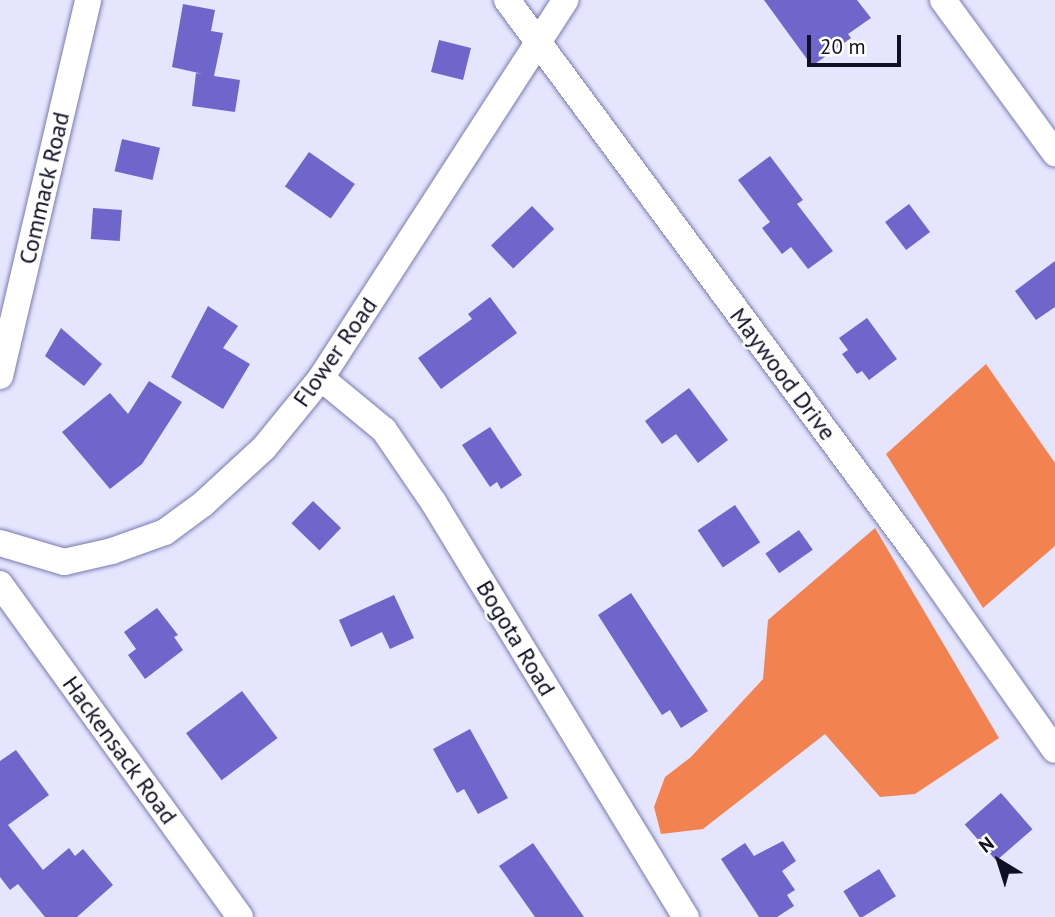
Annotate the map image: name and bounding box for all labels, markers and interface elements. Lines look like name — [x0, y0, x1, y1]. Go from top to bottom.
scale bar — [810, 21, 904, 65]
text: 20 m — [820, 33, 866, 60]
street label: Commack Road — [12, 109, 76, 267]
street label: Flower Road — [287, 292, 383, 412]
street label: Maywood Drive — [724, 302, 842, 446]
street label: Bogota Road — [470, 575, 562, 701]
street label: Hackensack Road — [56, 670, 184, 830]
north arrow — [964, 826, 1034, 896]
text: N — [974, 831, 998, 858]

